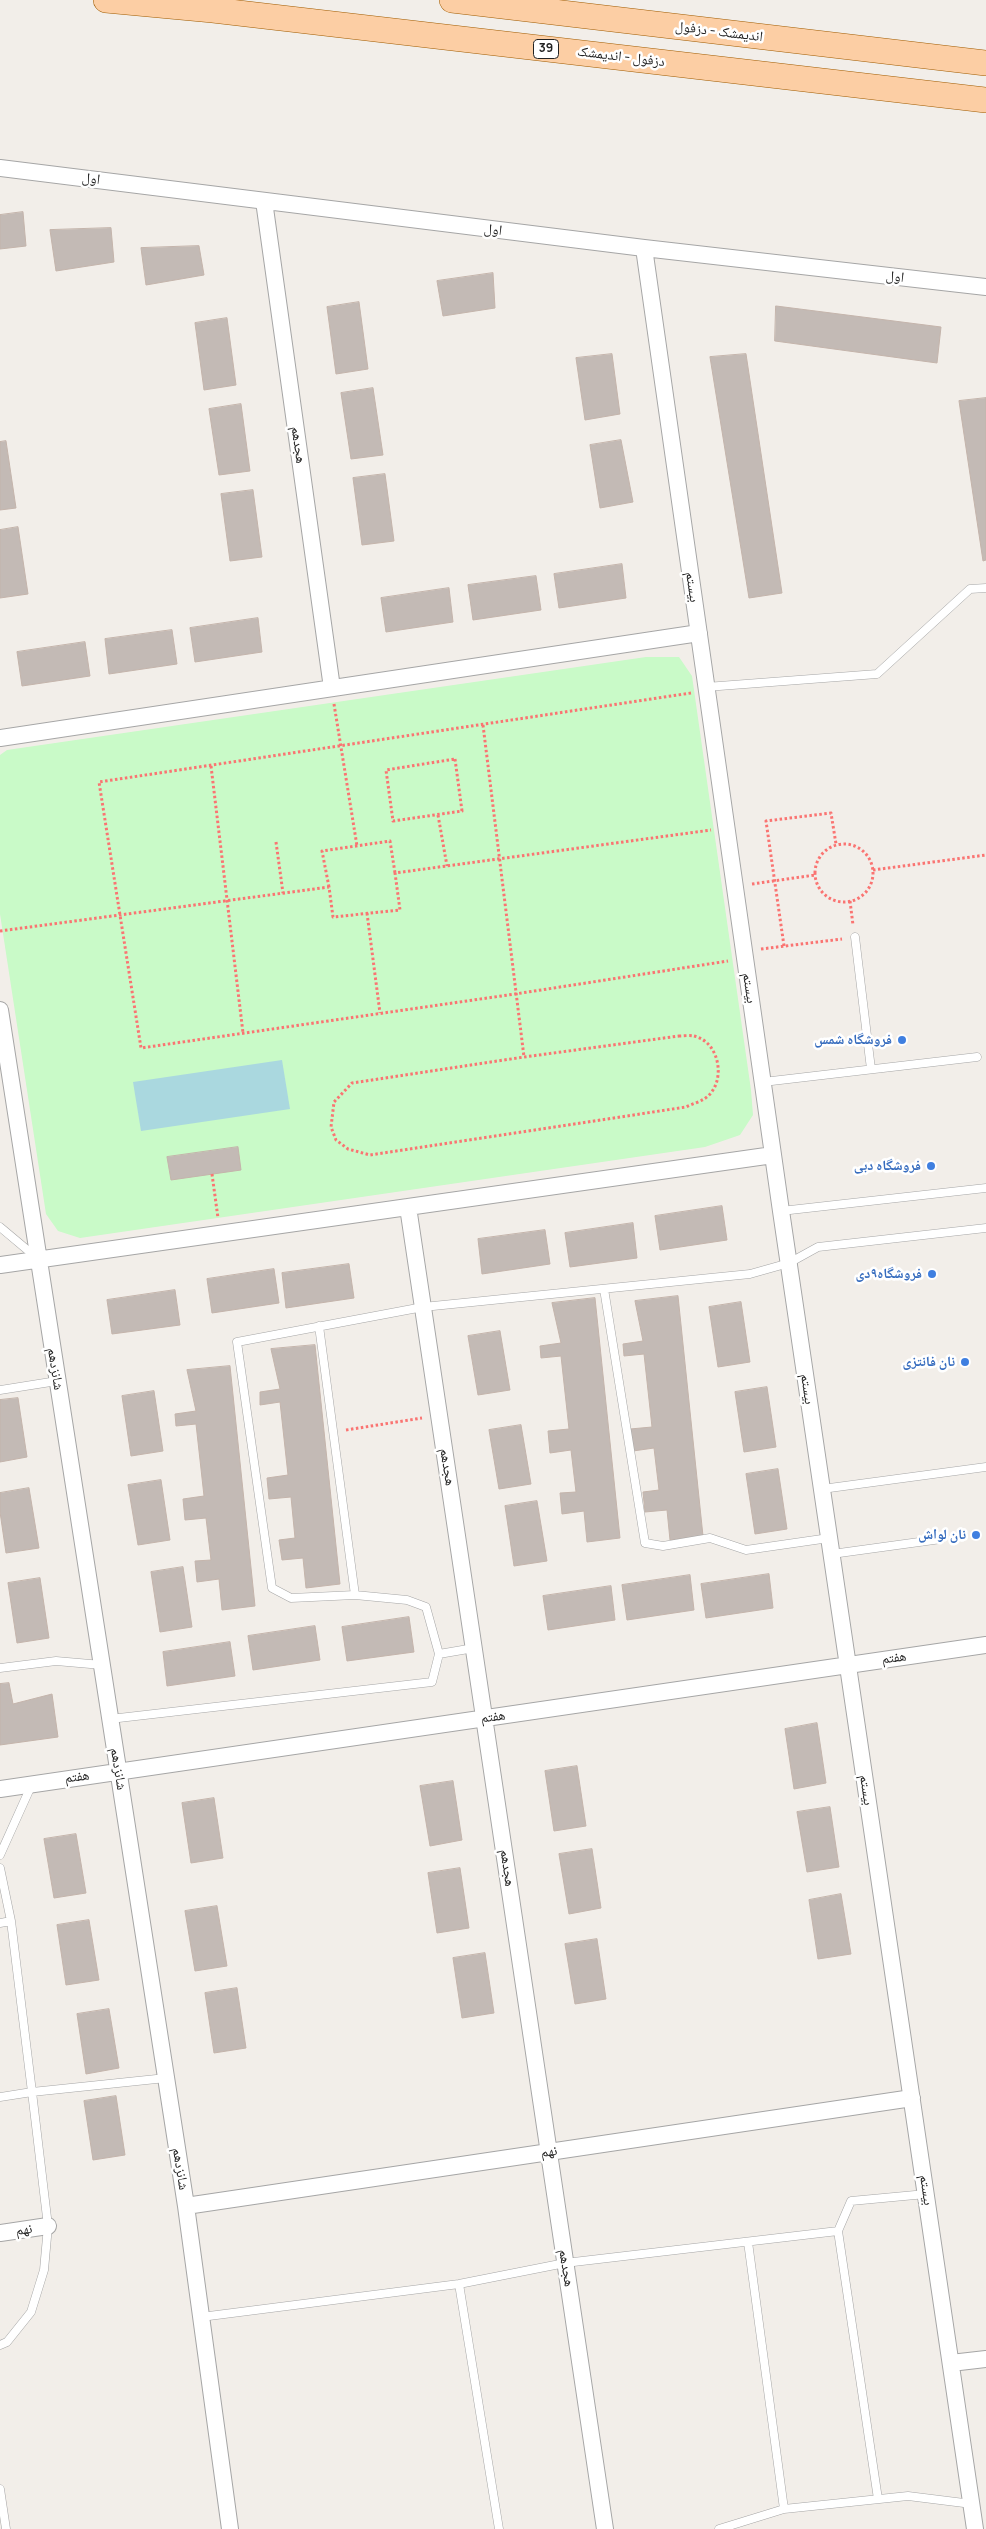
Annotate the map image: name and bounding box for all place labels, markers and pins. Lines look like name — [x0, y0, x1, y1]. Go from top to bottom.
place label: فروشگاه شمس — [814, 1032, 892, 1048]
marker: فروشگاه شمس — [896, 1034, 908, 1046]
place label: فروشگاه دبی — [854, 1158, 921, 1174]
marker: فروشگاه دبی — [925, 1160, 937, 1172]
place label: فروشگاه۹دی — [855, 1266, 922, 1282]
marker: فروشگاه۹دی — [926, 1268, 938, 1280]
place label: نان فانتزی — [903, 1354, 955, 1370]
marker: نان فانتزی — [959, 1356, 971, 1368]
place label: نان لواش — [918, 1527, 966, 1543]
marker: نان لواش — [970, 1529, 982, 1541]

